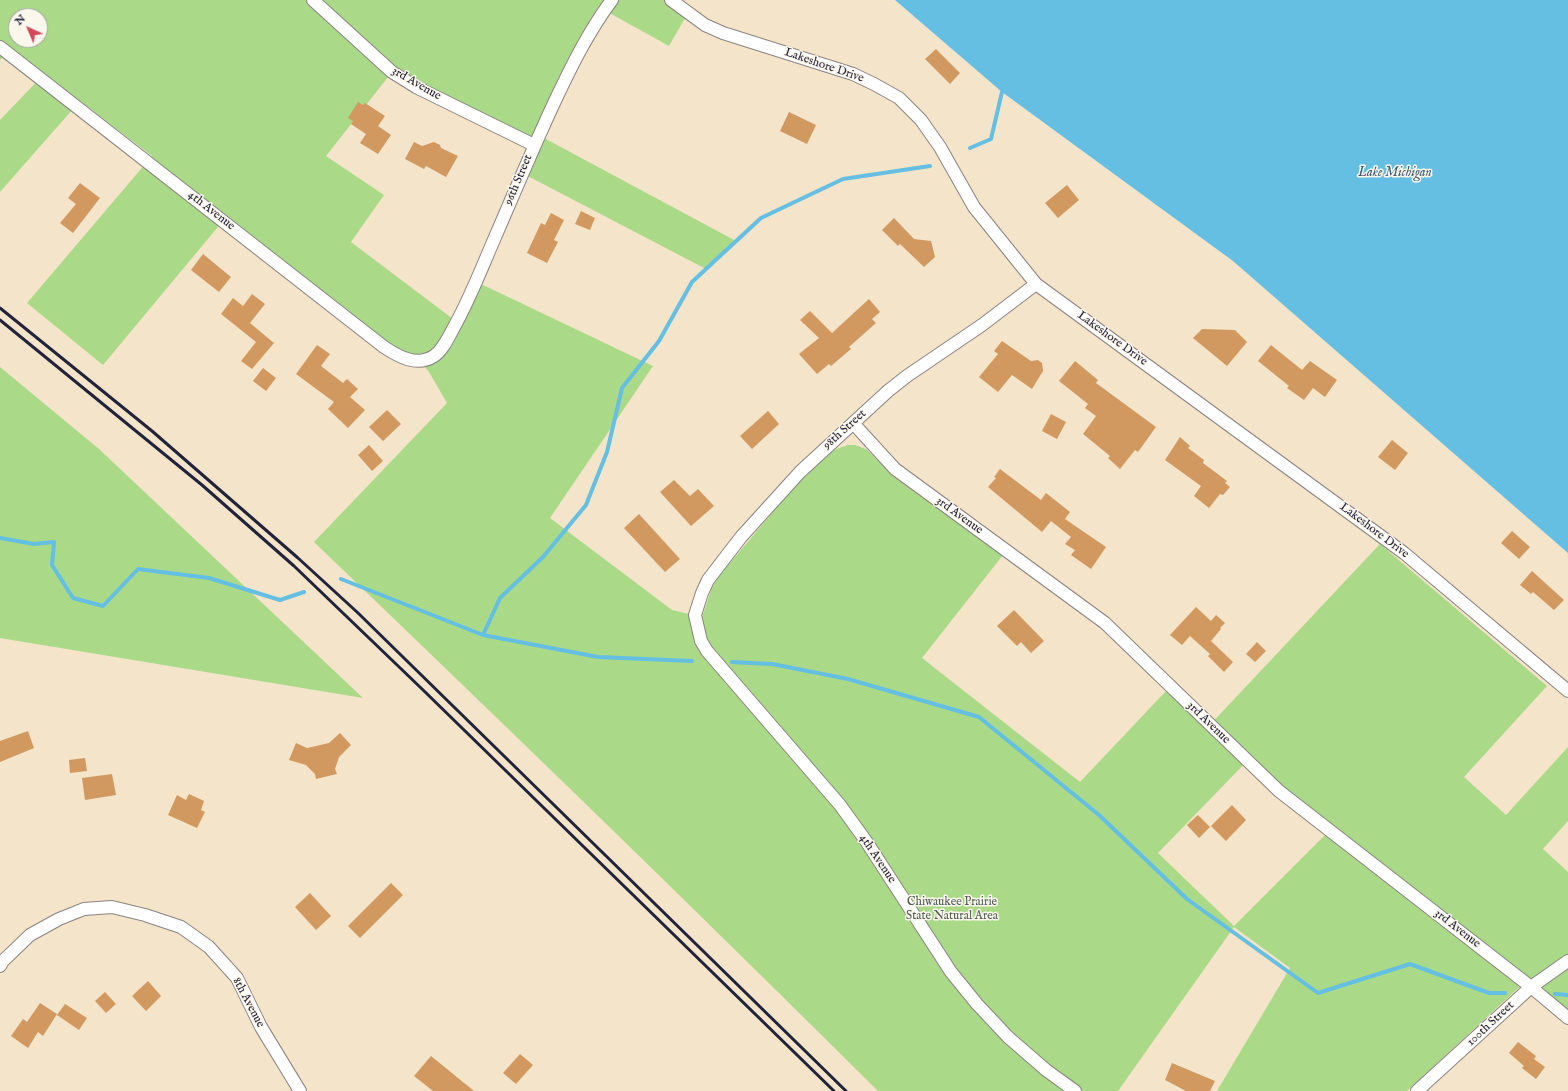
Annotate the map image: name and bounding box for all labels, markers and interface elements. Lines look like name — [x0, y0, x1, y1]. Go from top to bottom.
north arrow — [8, 8, 48, 48]
text: N — [12, 12, 29, 28]
street label: Lakeshore Drive — [782, 46, 866, 86]
street label: 3rd Avenue — [389, 64, 443, 104]
street label: 96th Street — [502, 153, 536, 207]
water label: Lake Michigan — [1358, 165, 1432, 181]
street label: 4th Avenue — [185, 188, 237, 234]
street label: Lakeshore Drive — [1074, 309, 1150, 369]
street label: 98th Street — [821, 407, 869, 453]
street label: 3rd Avenue — [933, 494, 985, 538]
street label: Lakeshore Drive — [1337, 500, 1411, 562]
street label: 3rd Avenue — [1183, 699, 1233, 747]
street label: 4th Avenue — [855, 832, 899, 886]
park label: Chiwaukee Prairie State Natural Area — [906, 896, 998, 924]
street label: 3rd Avenue — [1431, 907, 1483, 951]
street label: 8th Avenue — [229, 976, 267, 1030]
street label: 100th Street — [1464, 999, 1518, 1049]

